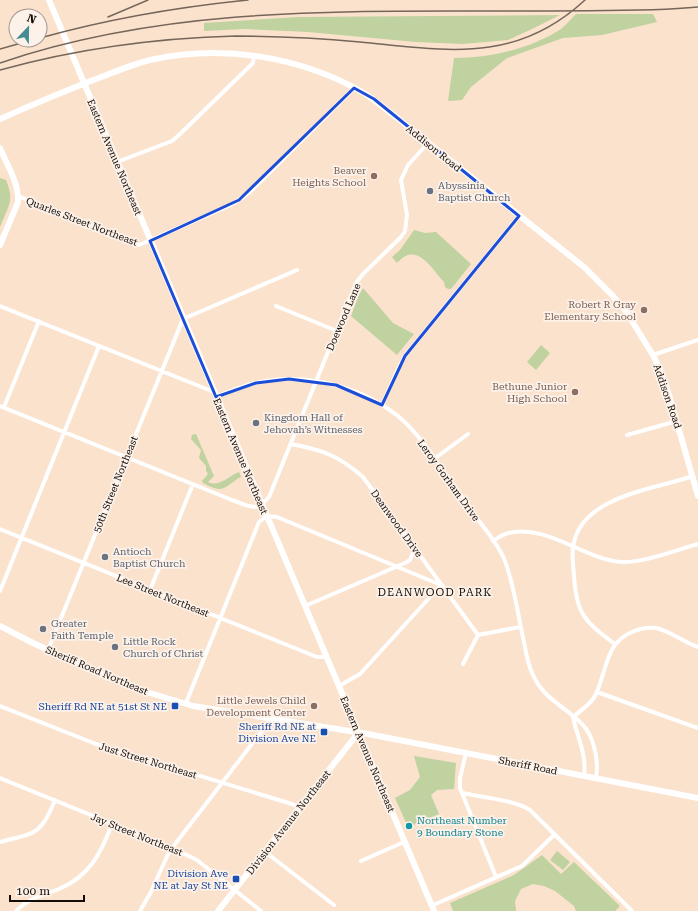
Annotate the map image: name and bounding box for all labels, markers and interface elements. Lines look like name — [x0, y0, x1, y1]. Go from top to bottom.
north arrow — [8, 8, 48, 48]
text: N — [25, 12, 38, 27]
street label: Eastern Avenue Northeast — [85, 97, 144, 217]
street label: Addison Road — [404, 123, 464, 174]
place label: Beaver Heights School — [292, 165, 366, 188]
marker: Beaver Heights School — [369, 171, 379, 181]
place label: Abyssinia Baptist Church — [438, 180, 511, 203]
marker: Abyssinia Baptist Church — [425, 186, 435, 196]
street label: Quarles Street Northeast — [24, 195, 139, 248]
street label: Doewood Lane — [324, 281, 363, 353]
place label: Robert R Gray Elementary School — [544, 299, 636, 322]
marker: Robert R Gray Elementary School — [639, 305, 649, 315]
street label: Addison Road — [651, 362, 684, 430]
place label: Bethune Junior High School — [492, 381, 567, 404]
marker: Bethune Junior High School — [570, 387, 580, 397]
street label: Eastern Avenue Northeast — [211, 396, 270, 516]
place label: Kingdom Hall of Jehovah’s Witnesses — [264, 412, 363, 435]
marker: Kingdom Hall of Jehovah’s Witnesses — [251, 418, 261, 428]
street label: 50th Street Northeast — [91, 434, 140, 534]
street label: Leroy Gorham Drive — [415, 437, 482, 524]
street label: Deanwood Drive — [369, 488, 425, 559]
place label: Antioch Baptist Church — [113, 546, 186, 569]
marker: Antioch Baptist Church — [100, 552, 110, 562]
street label: Lee Street Northeast — [115, 572, 211, 619]
district label: DEANWOOD PARK — [378, 586, 492, 599]
place label: Greater Faith Temple — [51, 618, 114, 641]
marker: Greater Faith Temple — [38, 624, 48, 634]
place label: Little Rock Church of Christ — [123, 636, 204, 659]
marker: Little Rock Church of Christ — [110, 642, 120, 652]
street label: Sheriff Road Northeast — [44, 644, 150, 697]
street label: Eastern Avenue Northeast — [338, 694, 397, 814]
place label: Little Jewels Child Development Center — [206, 695, 307, 718]
place label: Sheriff Rd NE at 51st St NE — [38, 701, 167, 712]
marker: Sheriff Rd NE at 51st St NE — [170, 701, 180, 711]
marker: Little Jewels Child Development Center — [309, 701, 319, 711]
place label: Sheriff Rd NE at Division Ave NE — [238, 721, 316, 744]
marker: Sheriff Rd NE at Division Ave NE — [319, 727, 329, 737]
street label: Just Street Northeast — [98, 740, 198, 781]
street label: Sheriff Road — [497, 754, 559, 777]
street label: Division Avenue Northeast — [244, 768, 333, 877]
street label: Jay Street Northeast — [89, 811, 185, 858]
place label: Northeast Number 9 Boundary Stone — [417, 815, 507, 838]
marker: Northeast Number 9 Boundary Stone — [404, 821, 414, 831]
place label: Division Ave NE at Jay St NE — [154, 868, 229, 891]
marker: Division Ave NE at Jay St NE — [231, 874, 241, 884]
scale bar — [10, 877, 84, 903]
text: 100 m — [16, 884, 50, 898]

